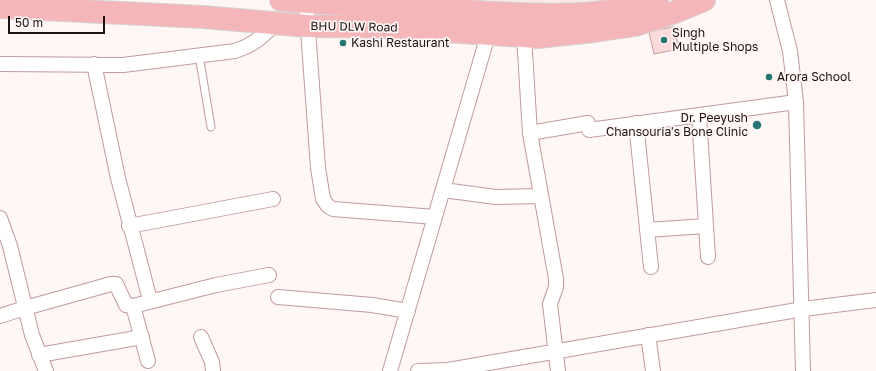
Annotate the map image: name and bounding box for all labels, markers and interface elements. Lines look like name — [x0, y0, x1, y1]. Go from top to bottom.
scale bar — [10, 8, 107, 34]
text: 50 m — [15, 15, 43, 30]
street label: BHU DLW Road — [310, 19, 398, 35]
place label: Singh Multiple Shops — [672, 26, 758, 54]
marker: Singh Multiple Shops — [659, 35, 669, 45]
place label: Kashi Restaurant — [351, 36, 449, 50]
marker: Kashi Restaurant — [338, 38, 348, 48]
place label: Arora School — [777, 70, 851, 84]
marker: Arora School — [764, 72, 774, 82]
place label: Dr. Peeyush Chansouria's Bone Clinic — [606, 111, 748, 139]
marker: Dr. Peeyush Chansouria's Bone Clinic — [751, 119, 763, 131]

